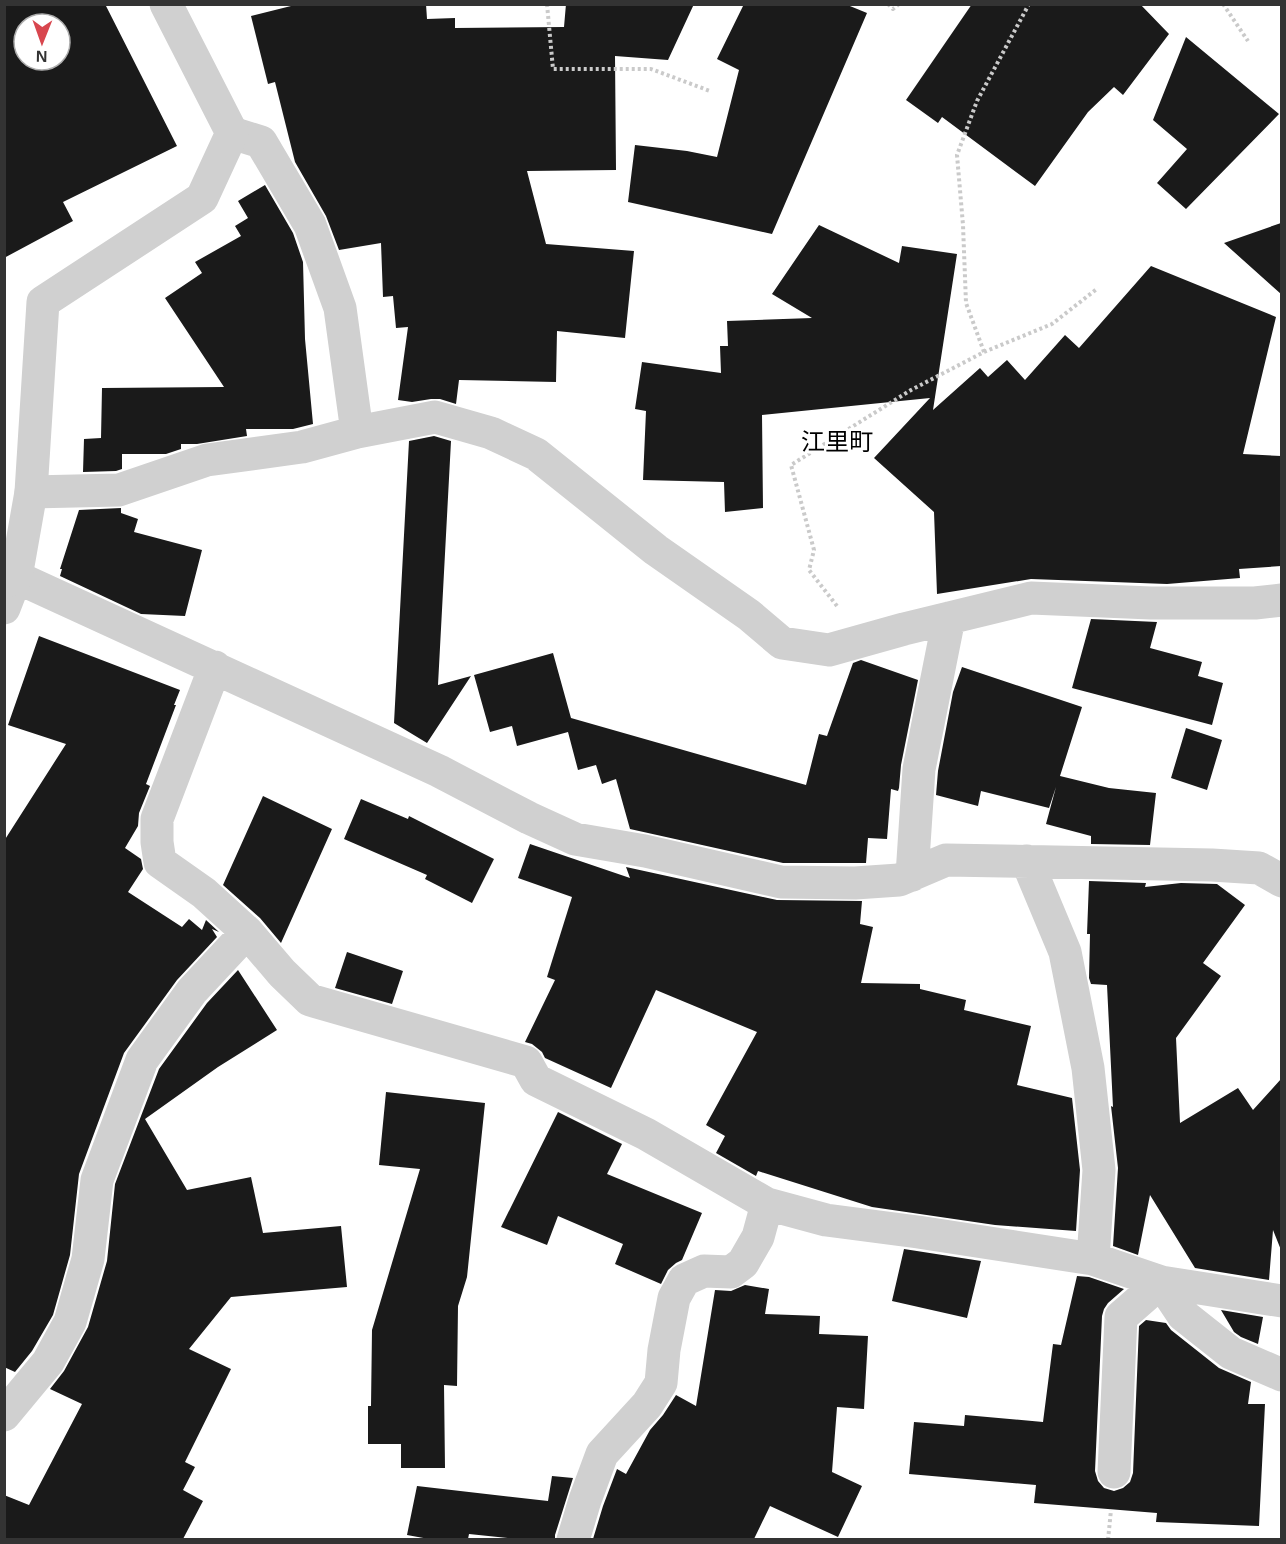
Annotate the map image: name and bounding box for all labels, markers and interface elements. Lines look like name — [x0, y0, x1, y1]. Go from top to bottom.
north arrow — [12, 12, 72, 72]
text: N — [36, 48, 48, 65]
district label: 江里町 — [801, 428, 873, 455]

